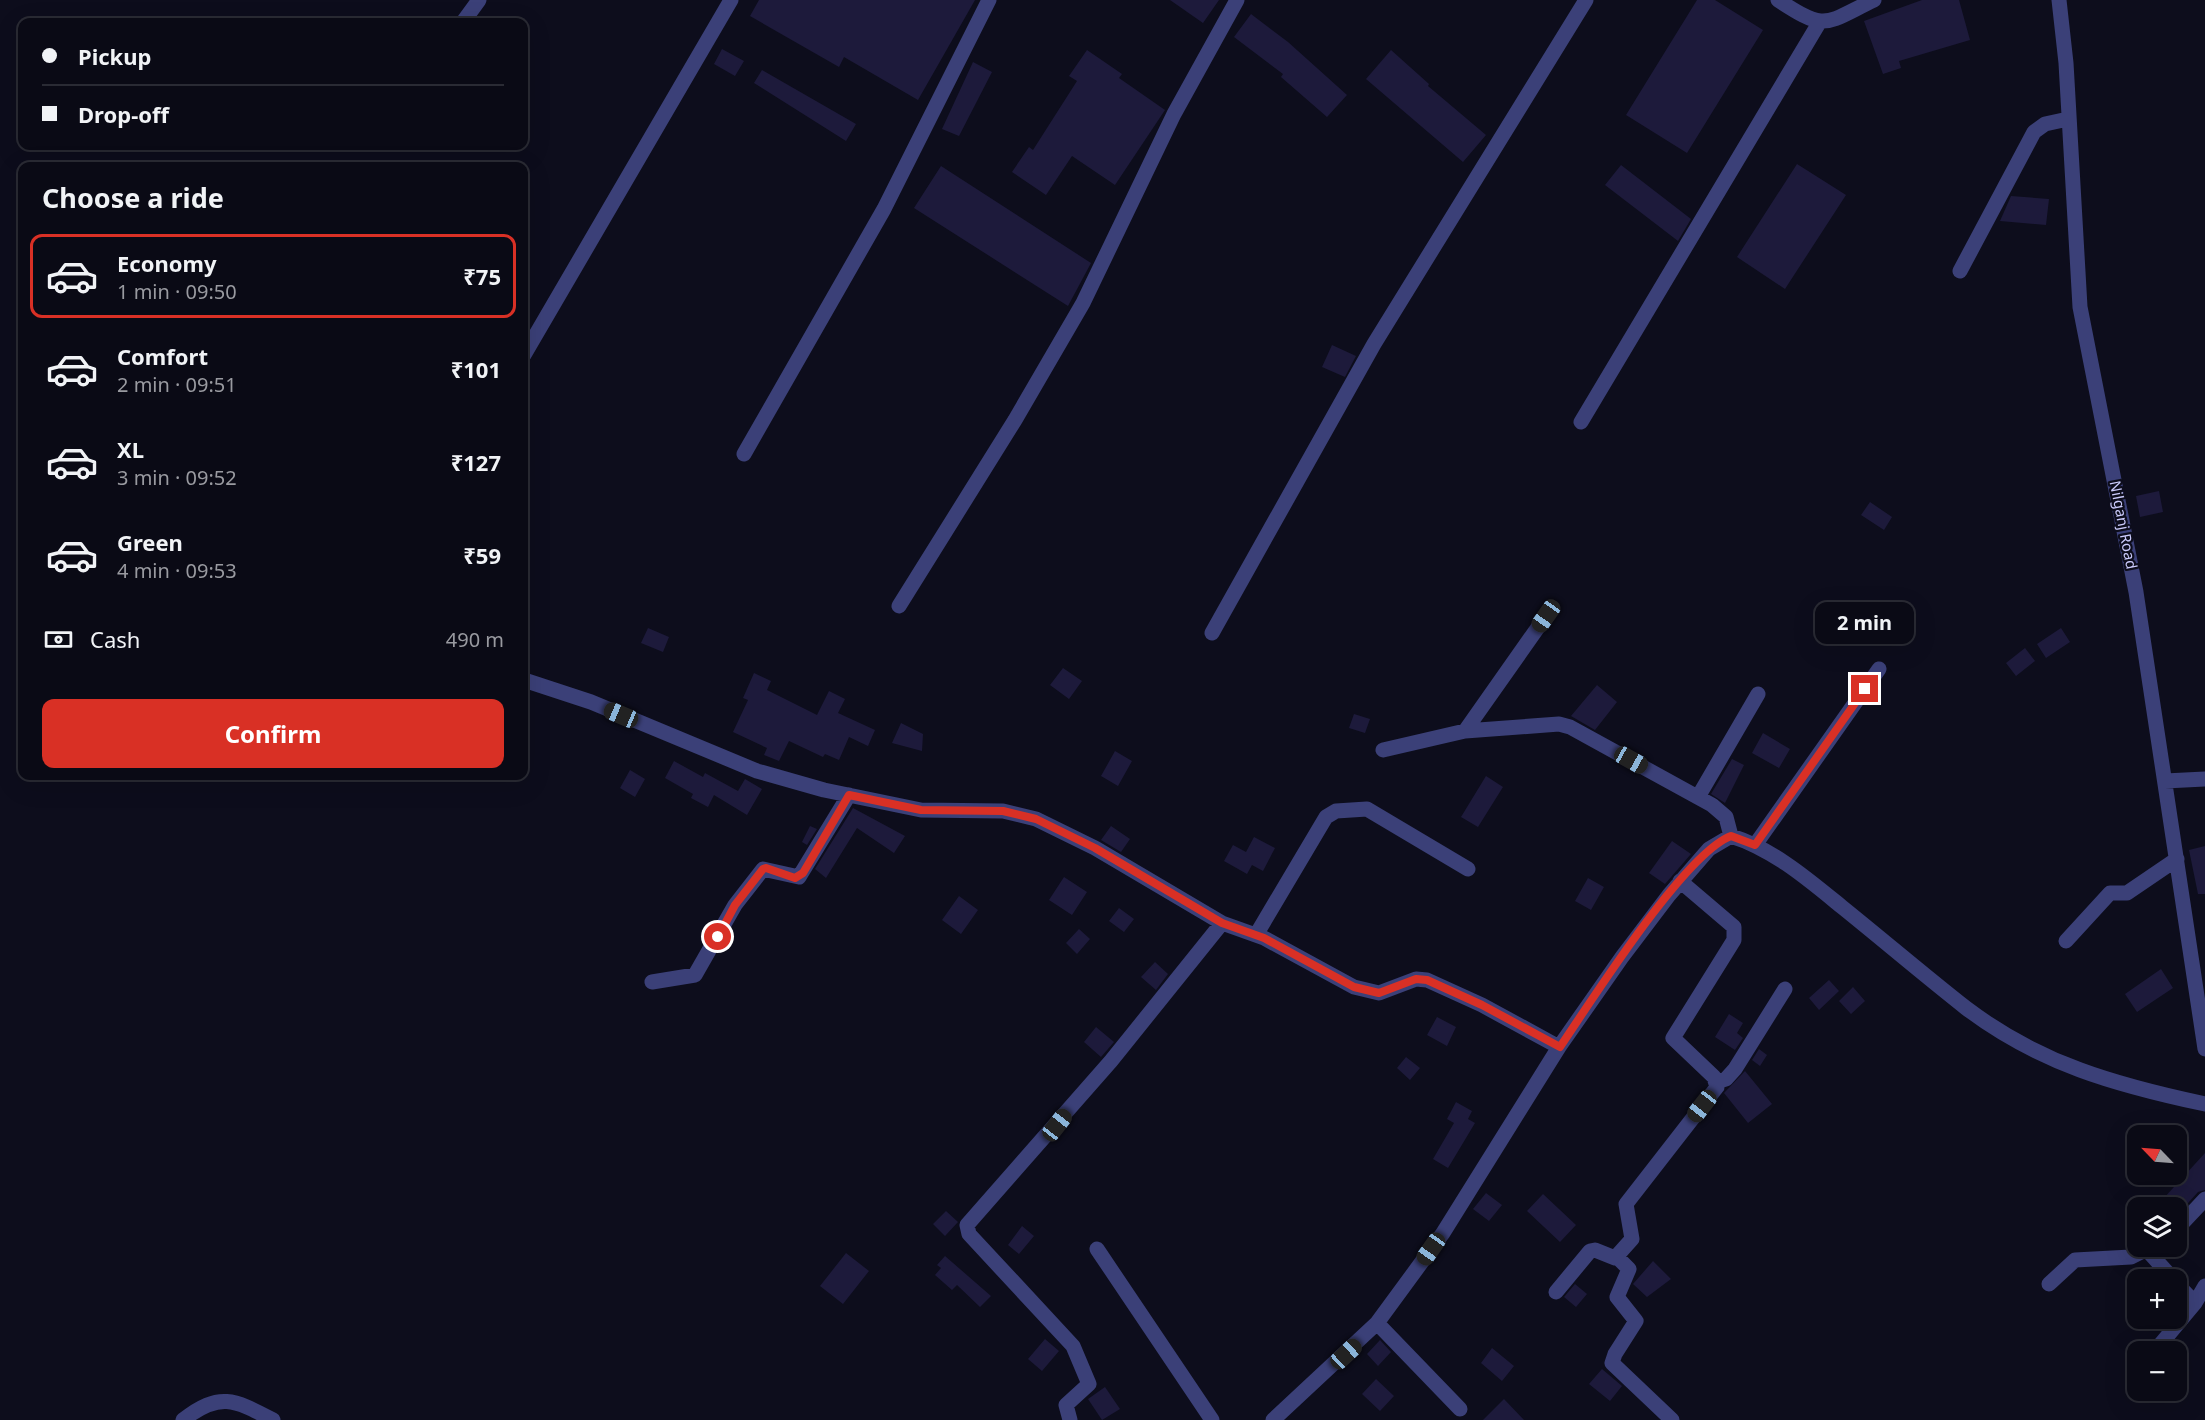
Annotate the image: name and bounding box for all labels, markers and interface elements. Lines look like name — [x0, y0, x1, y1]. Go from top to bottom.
text: Pickup — [78, 41, 151, 71]
text: Drop-off — [78, 99, 169, 129]
text: Choose a ride — [42, 179, 224, 216]
text: Economy — [117, 248, 216, 278]
icon: car — [45, 249, 99, 303]
text: ₹75 — [463, 261, 501, 291]
text: 1 min · 09:50 — [117, 278, 237, 305]
text: Comfort — [117, 341, 208, 371]
icon: car — [45, 342, 99, 396]
text: ₹101 — [451, 354, 501, 384]
text: 2 min · 09:51 — [117, 371, 237, 398]
text: XL — [117, 434, 144, 464]
icon: car — [45, 435, 99, 489]
text: ₹127 — [451, 447, 501, 477]
text: 3 min · 09:52 — [117, 464, 237, 491]
street label: Nilganj Road — [2106, 479, 2142, 571]
text: Green — [117, 527, 183, 557]
icon: car — [45, 528, 99, 582]
text: ₹59 — [463, 540, 501, 570]
text: 4 min · 09:53 — [117, 557, 237, 584]
car — [1528, 596, 1564, 636]
callout: 2 min — [1816, 602, 1914, 644]
text: 2 min — [1837, 609, 1892, 636]
icon: cash — [42, 623, 75, 656]
text: Cash — [90, 624, 140, 654]
text: 490 m — [446, 626, 504, 653]
route end — [1851, 675, 1878, 702]
button: Confirm — [42, 699, 504, 768]
car — [601, 700, 641, 730]
car — [1611, 743, 1651, 777]
route start — [704, 923, 731, 950]
car — [1684, 1086, 1720, 1126]
car — [1039, 1105, 1075, 1145]
north arrow — [2127, 1125, 2187, 1185]
map controls — [2127, 1125, 2187, 1401]
button: layers — [2127, 1197, 2187, 1257]
car — [1413, 1229, 1449, 1269]
button: + — [2127, 1269, 2187, 1329]
car — [1327, 1335, 1365, 1373]
button: − — [2127, 1341, 2187, 1401]

